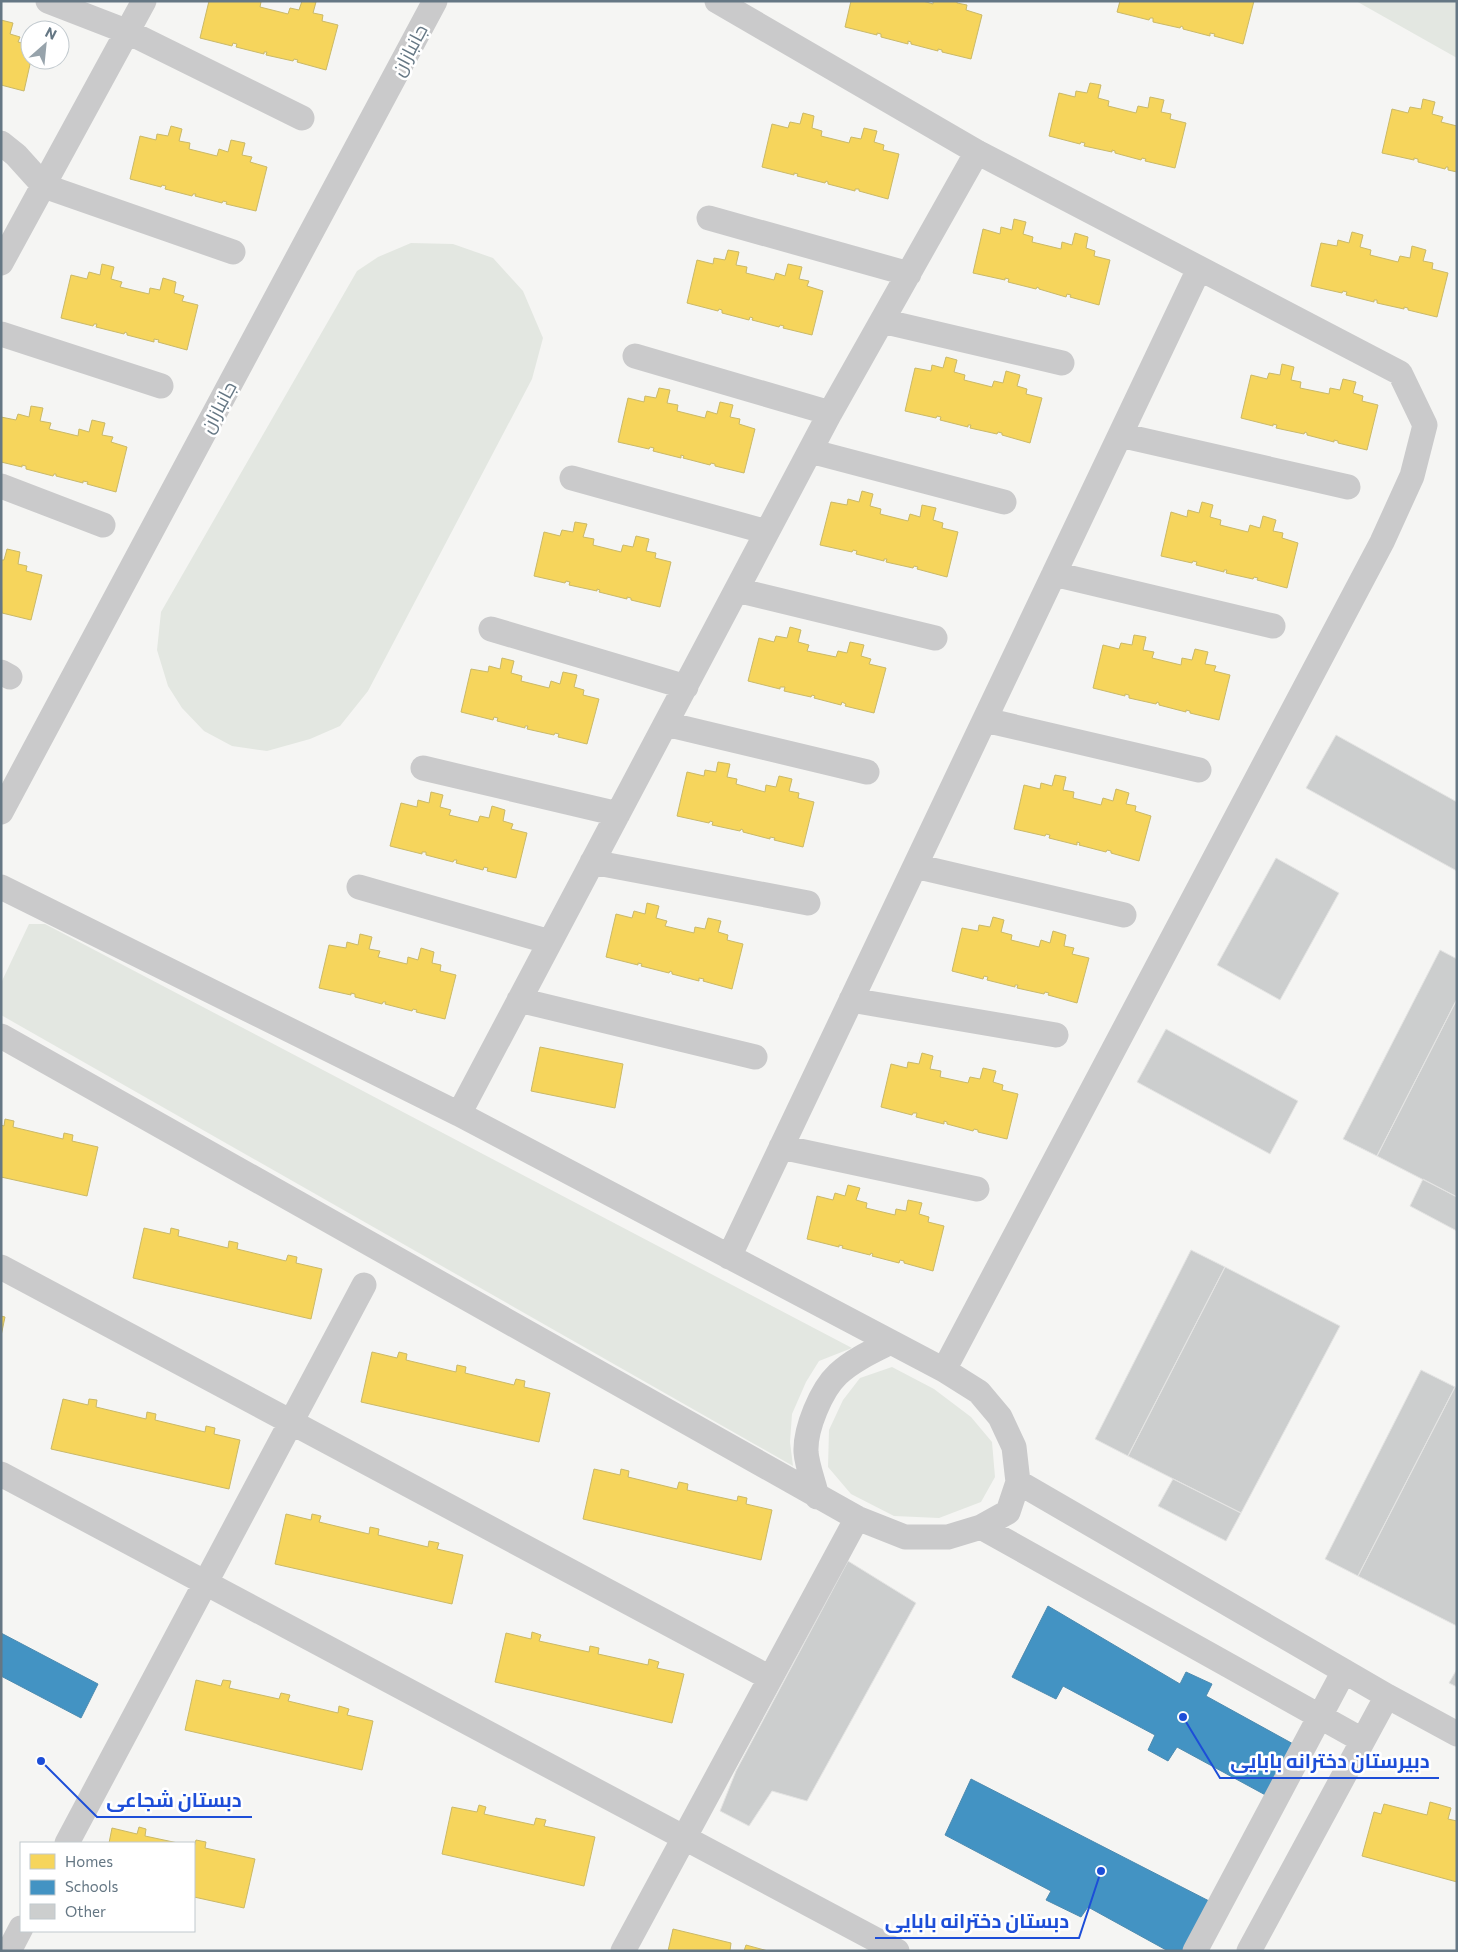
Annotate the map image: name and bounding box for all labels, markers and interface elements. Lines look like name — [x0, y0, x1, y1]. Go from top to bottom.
north arrow — [20, 20, 70, 70]
street label: جانبازان — [385, 20, 433, 80]
text: N — [43, 23, 60, 43]
street label: جانبازان — [194, 377, 242, 437]
callout: دبیرستان دخترانه بابایی — [1220, 1743, 1439, 1778]
text: دبیرستان دخترانه بابایی — [1230, 1748, 1430, 1773]
callout: دبستان شجاعی — [97, 1782, 252, 1817]
text: دبستان شجاعی — [106, 1787, 242, 1812]
legend — [20, 1842, 195, 1932]
text: Homes — [65, 1852, 113, 1870]
text: Schools — [65, 1877, 119, 1895]
text: Other — [65, 1902, 106, 1920]
callout: دبستان دخترانه بابایی — [875, 1903, 1079, 1938]
text: دبستان دخترانه بابایی — [885, 1908, 1069, 1933]

